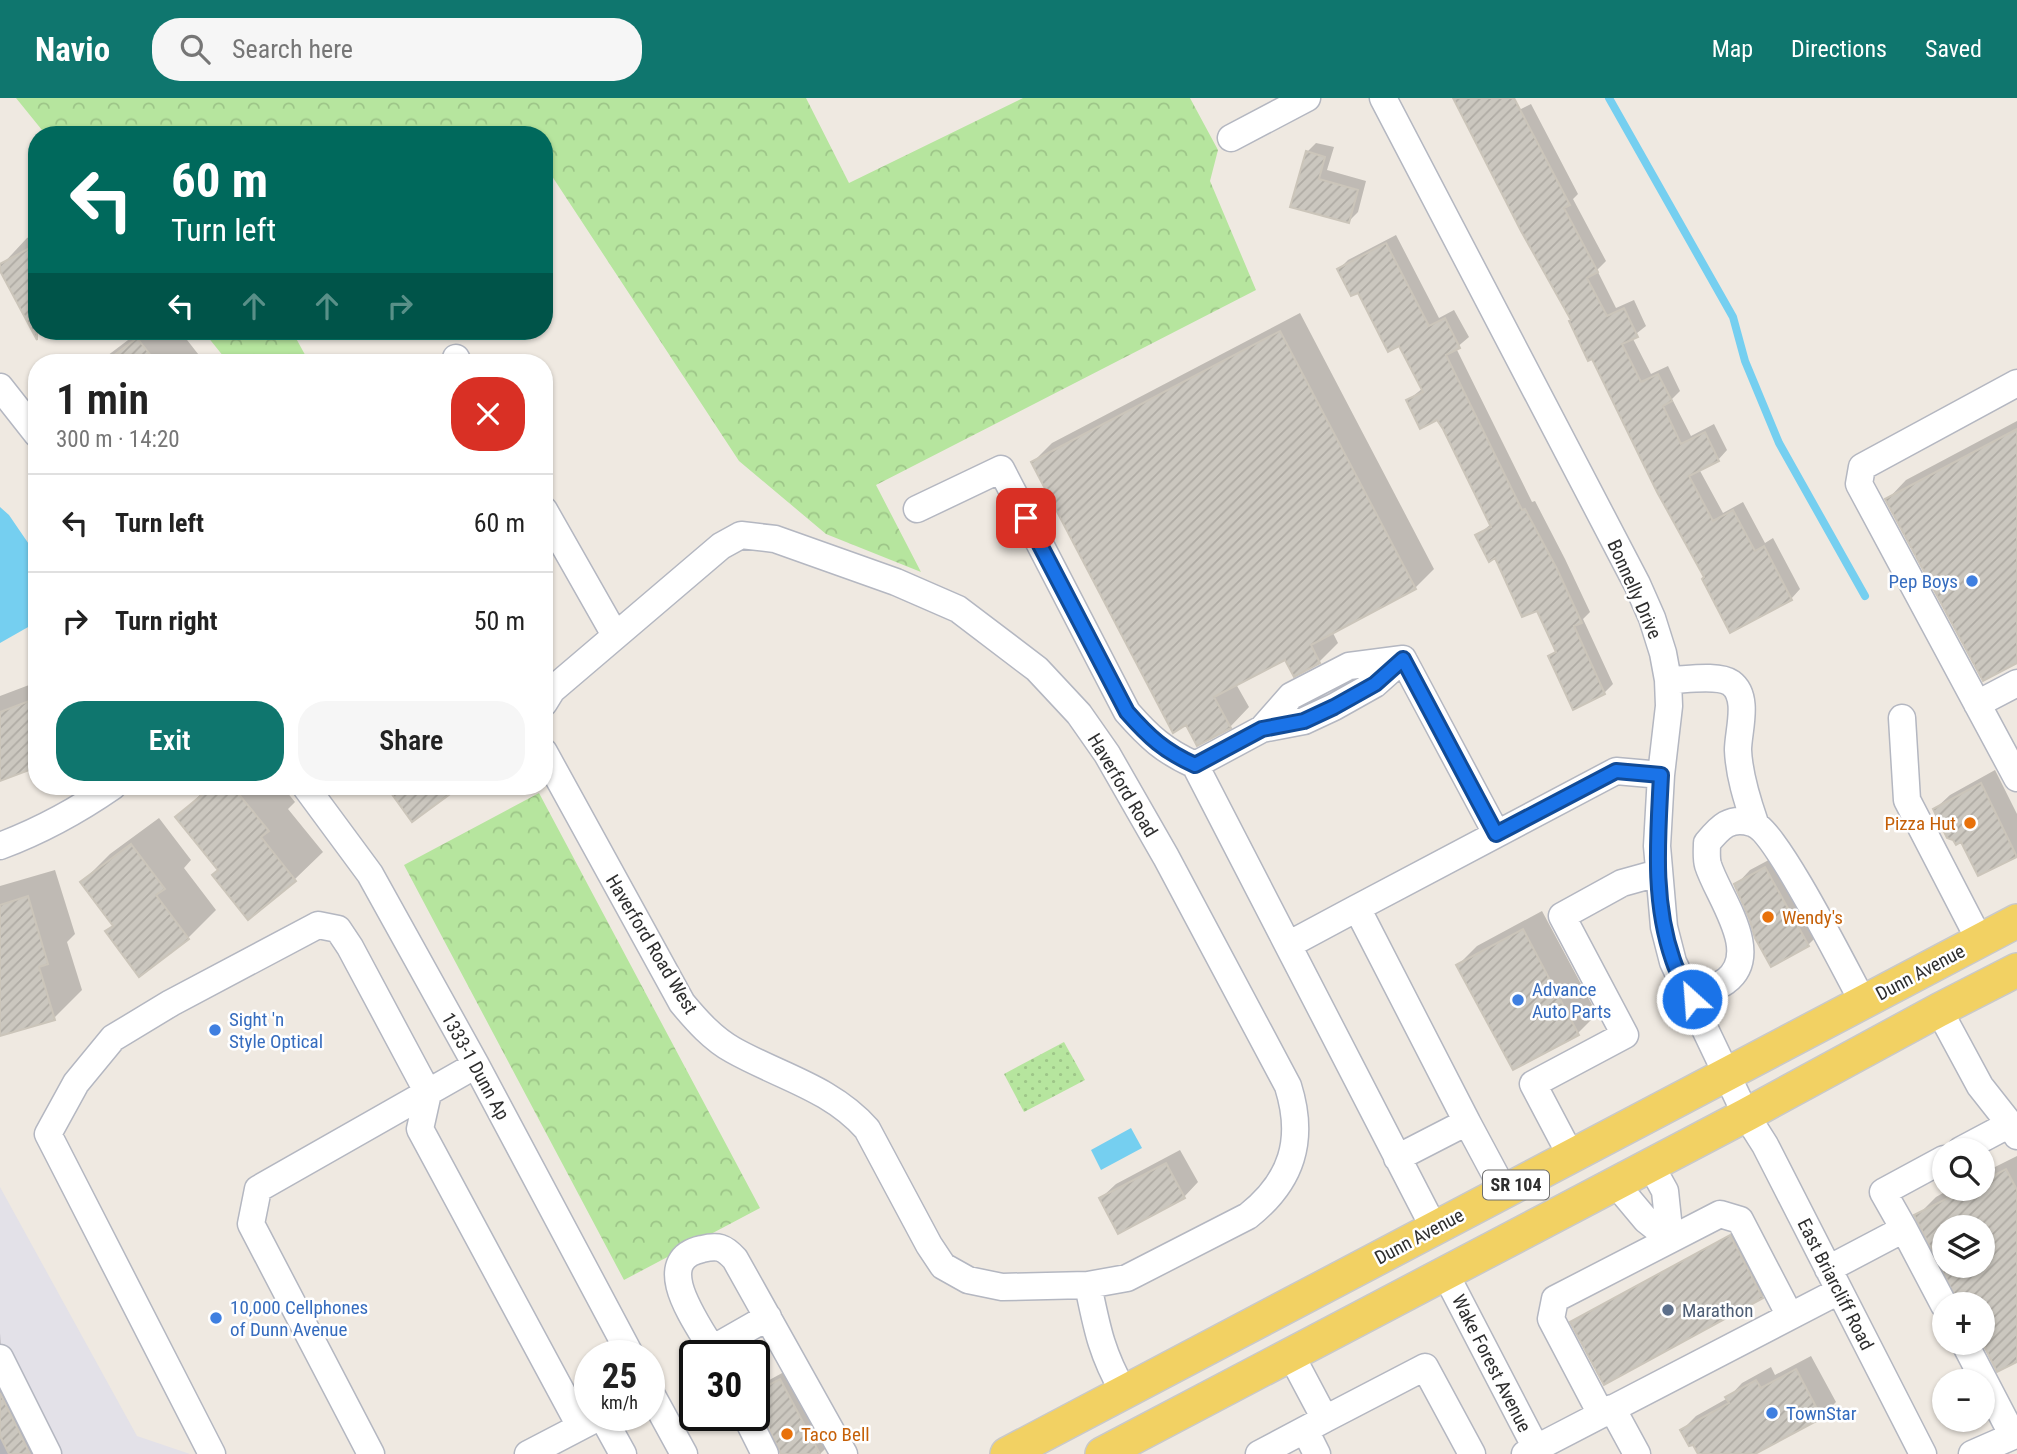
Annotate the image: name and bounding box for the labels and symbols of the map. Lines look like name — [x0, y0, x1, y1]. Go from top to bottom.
pin — [996, 488, 1056, 548]
street label: Bonnelly Drive — [1602, 536, 1667, 642]
place label: Pep Boys — [1889, 570, 1958, 593]
marker: Pep Boys — [1964, 573, 1980, 589]
street label: Haverford Road — [1083, 729, 1162, 841]
place label: Pizza Hut — [1884, 812, 1956, 835]
marker: Pizza Hut — [1962, 815, 1978, 831]
street label: Haverford Road West — [601, 870, 702, 1018]
place label: Wendy's — [1782, 906, 1843, 929]
marker: Wendy's — [1760, 909, 1776, 925]
street label: Dunn Avenue — [1872, 939, 1969, 1005]
position arrow — [1655, 962, 1729, 1036]
place label: Advance Auto Parts — [1532, 978, 1611, 1023]
marker: Advance Auto Parts — [1510, 992, 1526, 1008]
place label: Sight 'n Style Optical — [229, 1008, 323, 1053]
street label: 1333-1 Dunn Ap — [437, 1009, 514, 1124]
marker: Sight 'n Style Optical — [207, 1022, 223, 1038]
road number: SR 104 — [1483, 1170, 1549, 1200]
street label: Dunn Avenue — [1371, 1203, 1468, 1269]
street label: East Briarcliff Road — [1793, 1215, 1879, 1354]
street label: Wake Forest Avenue — [1447, 1291, 1536, 1436]
place label: 10,000 Cellphones of Dunn Avenue — [230, 1296, 368, 1341]
place label: Marathon — [1682, 1299, 1754, 1322]
marker: Marathon — [1660, 1302, 1676, 1318]
marker: 10,000 Cellphones of Dunn Avenue — [208, 1310, 224, 1326]
speed limit sign: 30 — [679, 1340, 770, 1431]
place label: TownStar — [1786, 1402, 1857, 1425]
marker: TownStar — [1764, 1405, 1780, 1421]
place label: Taco Bell — [801, 1423, 870, 1446]
marker: Taco Bell — [779, 1426, 795, 1442]

